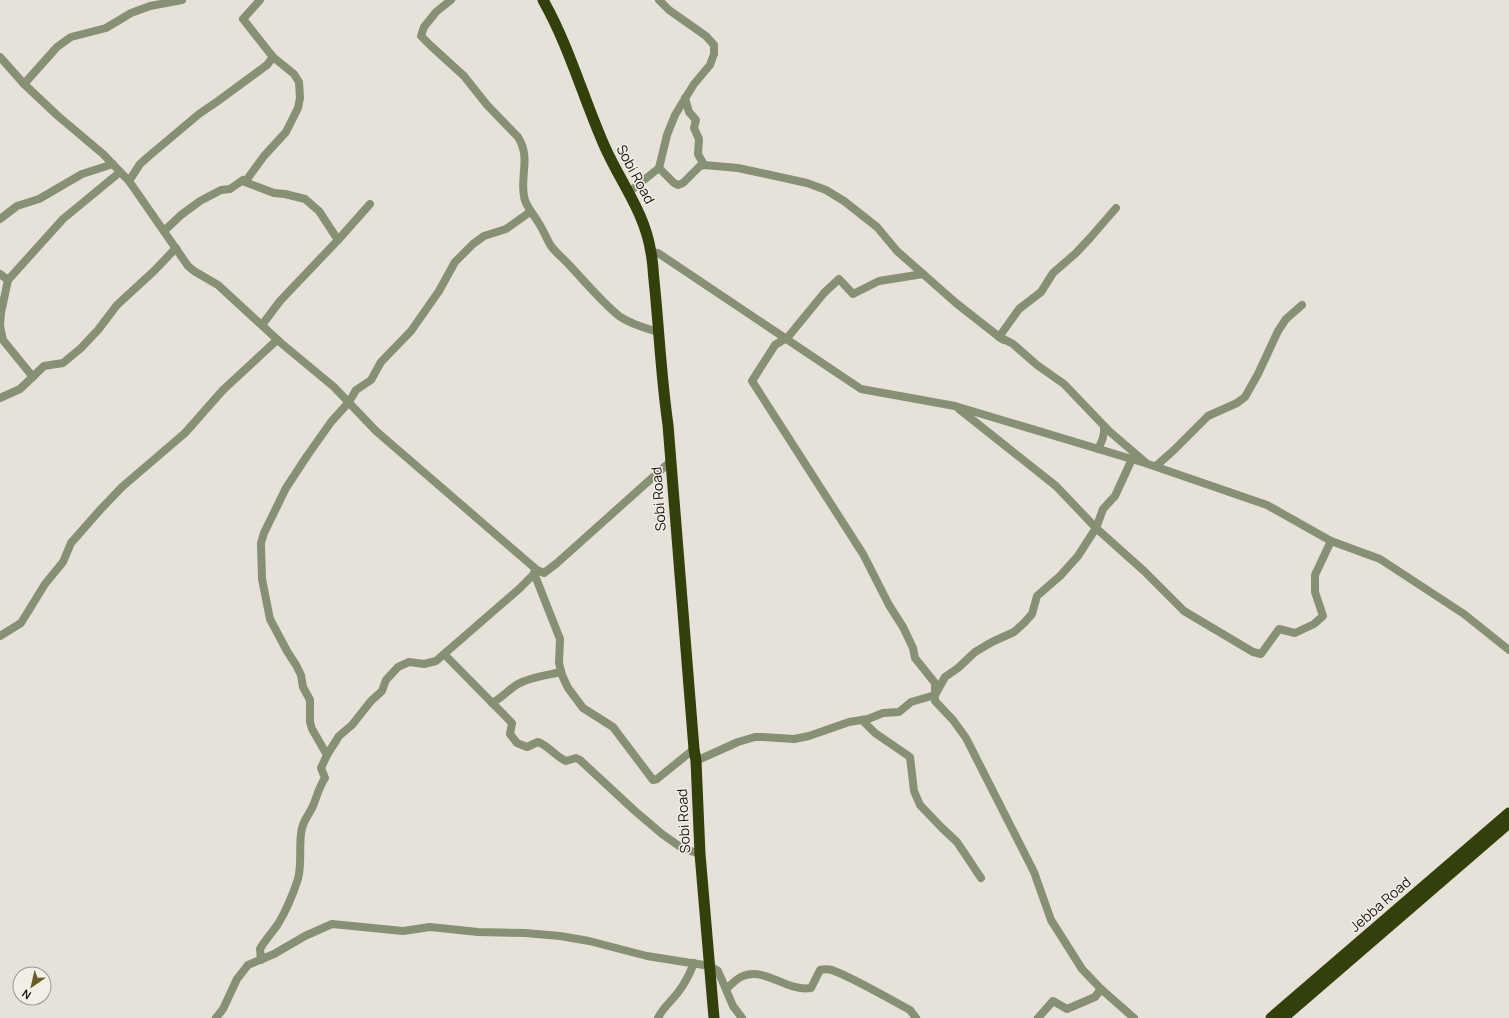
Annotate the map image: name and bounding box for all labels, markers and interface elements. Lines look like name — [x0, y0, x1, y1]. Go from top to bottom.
street label: Sobi Road — [612, 141, 660, 207]
street label: Sobi Road — [646, 466, 670, 532]
street label: Sobi Road — [672, 788, 694, 854]
street label: Jebba Road — [1345, 872, 1415, 936]
north arrow — [12, 966, 52, 1006]
text: N — [19, 986, 34, 1003]

